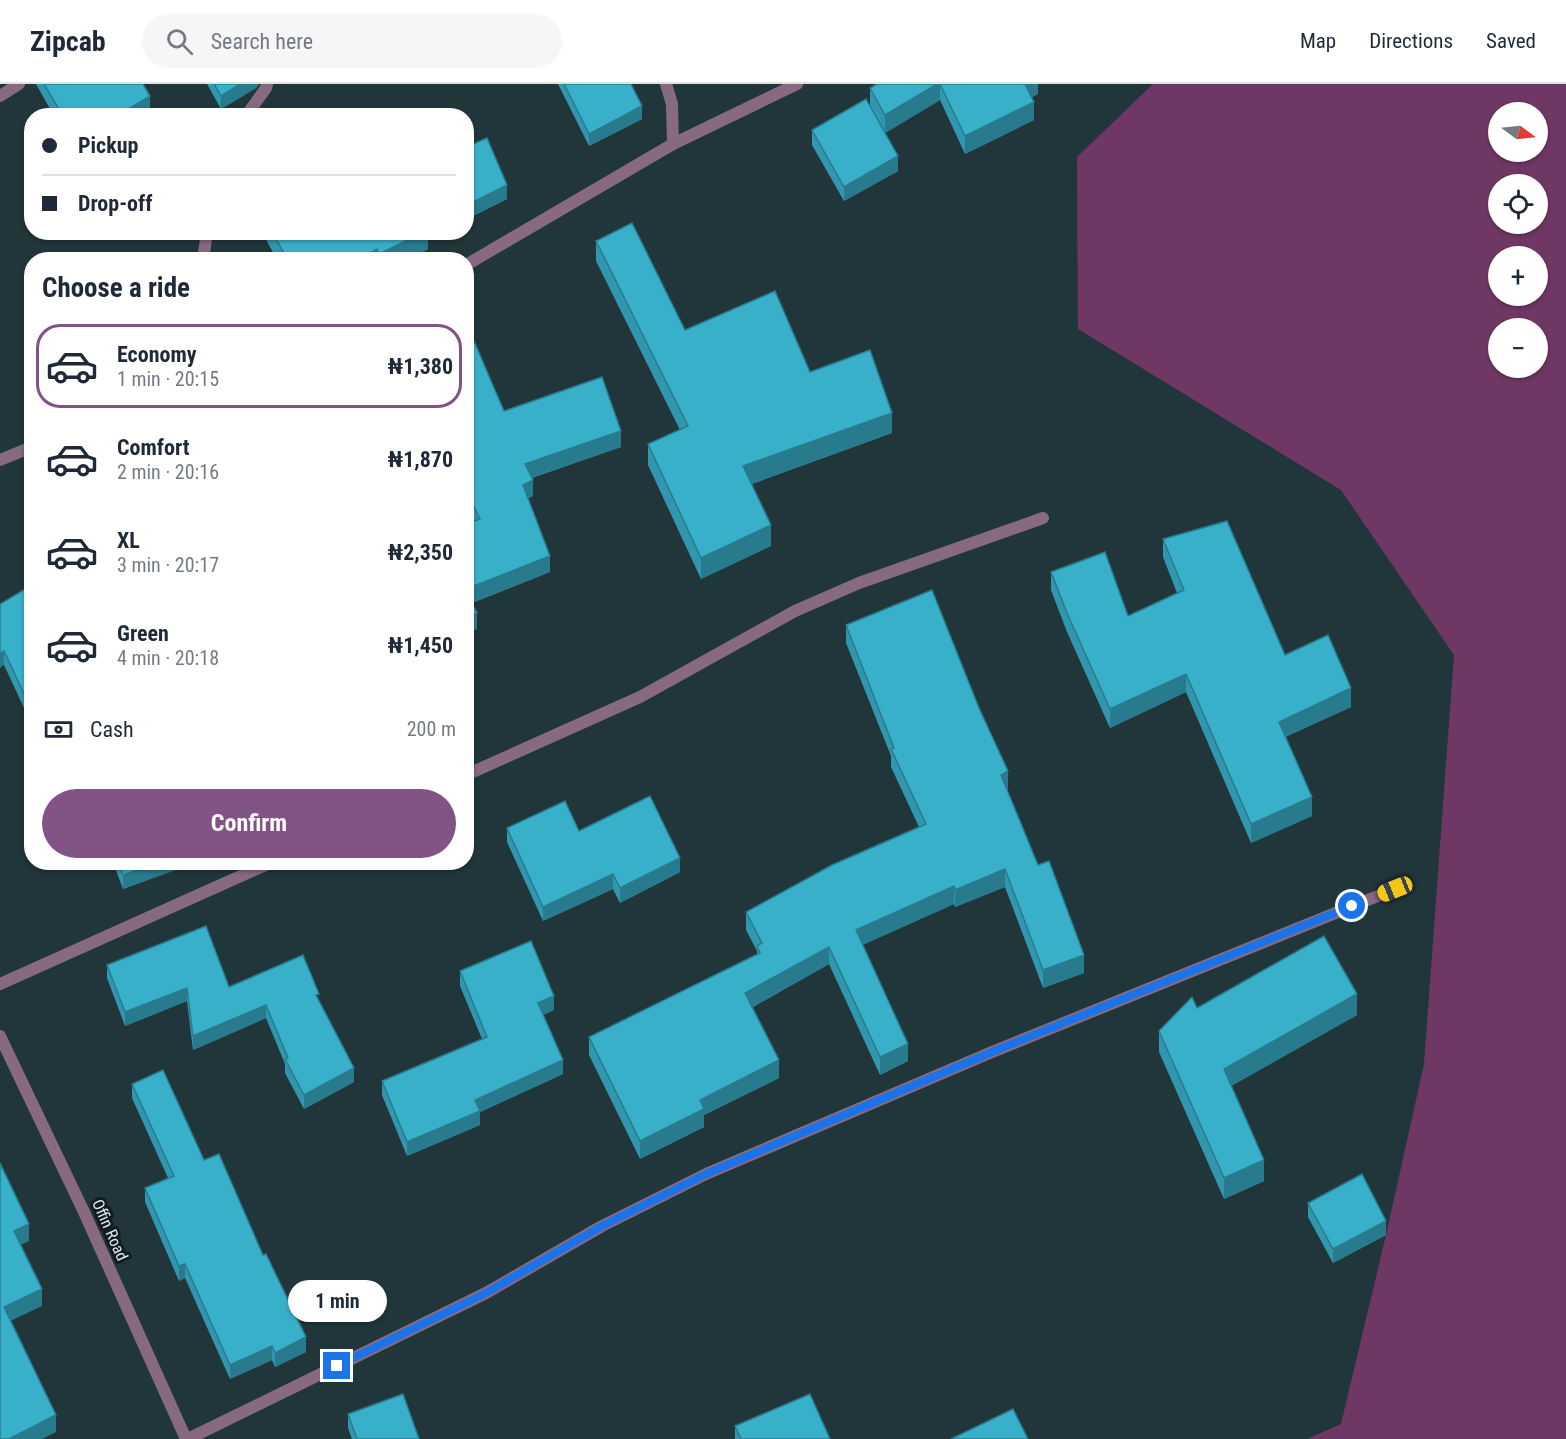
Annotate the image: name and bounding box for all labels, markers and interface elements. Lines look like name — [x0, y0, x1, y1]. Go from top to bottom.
search box — [142, 14, 562, 68]
text: Zipcab — [30, 25, 106, 58]
icon: search — [163, 25, 196, 58]
text: Search here — [211, 29, 313, 54]
text: Map — [1300, 29, 1336, 53]
text: Directions — [1369, 29, 1453, 53]
text: Saved — [1486, 29, 1536, 53]
north arrow — [1488, 102, 1548, 162]
map controls — [1488, 102, 1548, 378]
text: Pickup — [78, 133, 138, 158]
button: locate — [1488, 174, 1548, 234]
text: Drop-off — [78, 191, 152, 216]
button: + — [1488, 246, 1548, 306]
text: Choose a ride — [42, 272, 190, 304]
button: − — [1488, 318, 1548, 378]
icon: car — [45, 339, 99, 393]
text: Economy — [117, 342, 197, 367]
text: ₦1,380 — [387, 354, 453, 379]
text: 1 min · 20:15 — [117, 367, 219, 391]
icon: car — [45, 432, 99, 486]
text: Comfort — [117, 435, 190, 460]
text: ₦1,870 — [387, 447, 453, 472]
text: 2 min · 20:16 — [117, 460, 219, 484]
icon: car — [45, 525, 99, 579]
text: XL — [117, 528, 140, 553]
text: ₦2,350 — [387, 540, 453, 565]
text: 3 min · 20:17 — [117, 553, 219, 577]
icon: car — [45, 618, 99, 672]
text: Green — [117, 621, 169, 646]
text: ₦1,450 — [387, 633, 453, 658]
text: 4 min · 20:18 — [117, 646, 219, 670]
icon: cash — [42, 713, 75, 746]
text: Cash — [90, 717, 134, 742]
text: 200 m — [407, 717, 456, 741]
button: Confirm — [42, 789, 456, 858]
car — [1375, 874, 1415, 904]
route start — [1338, 892, 1365, 919]
street label: Offin Road — [88, 1196, 132, 1264]
callout: 1 min — [288, 1279, 386, 1321]
text: 1 min — [315, 1289, 360, 1313]
route end — [323, 1352, 350, 1379]

